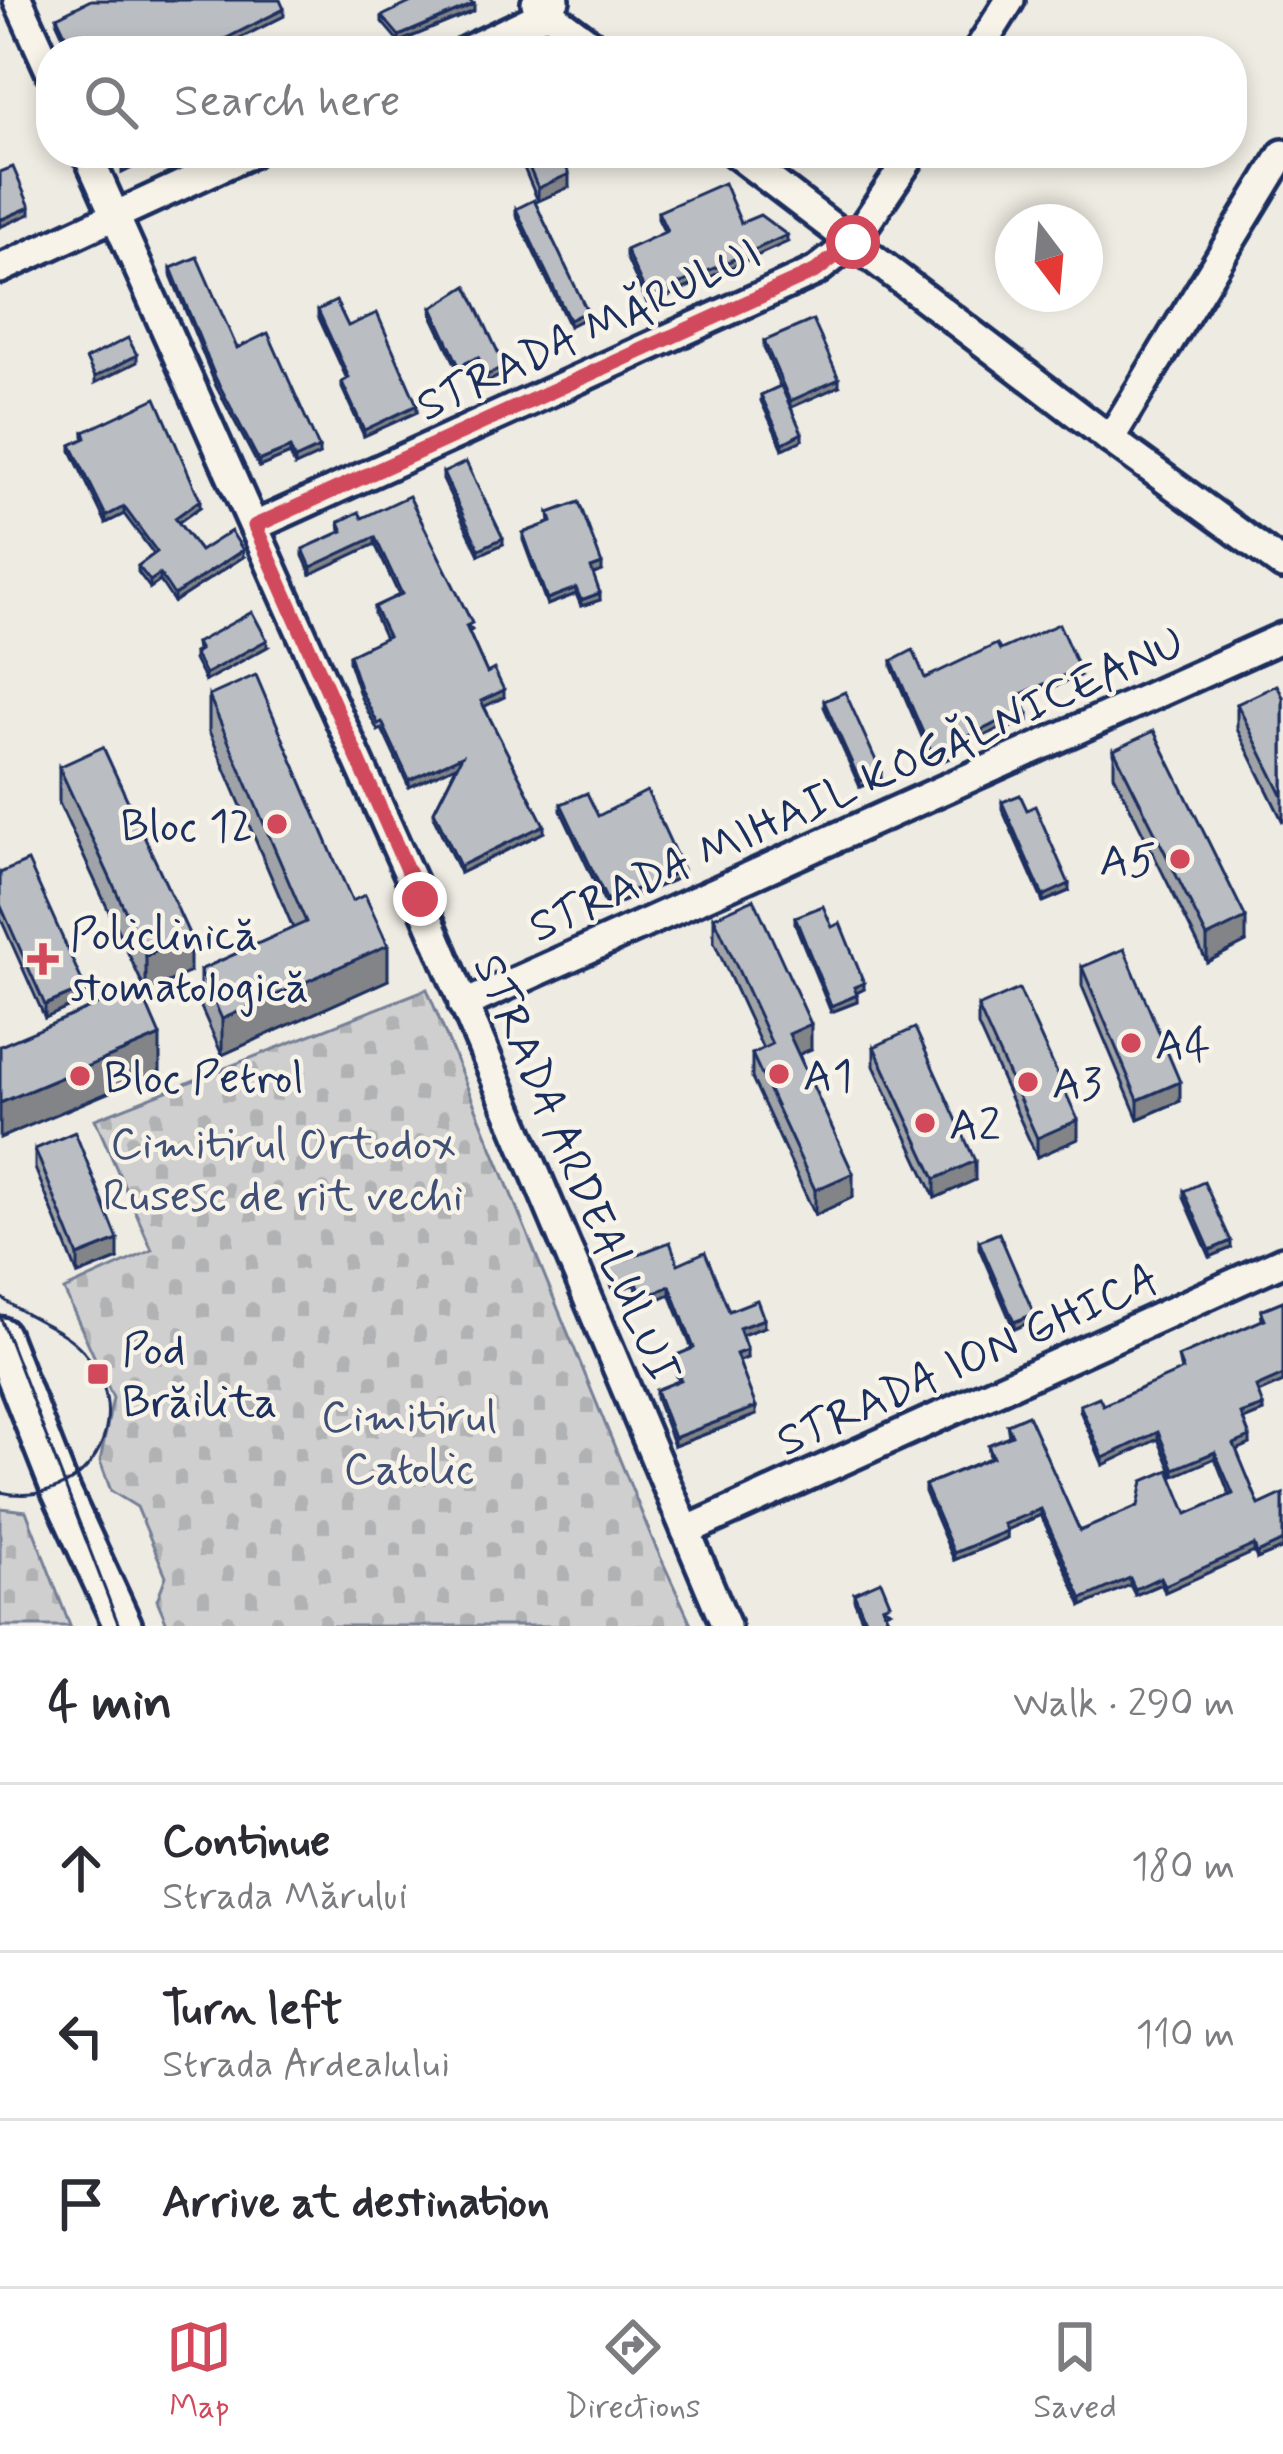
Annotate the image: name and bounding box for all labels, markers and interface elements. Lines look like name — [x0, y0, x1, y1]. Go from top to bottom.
search box — [36, 36, 1247, 168]
icon: search — [78, 69, 144, 135]
text: Search here — [174, 73, 401, 132]
north arrow — [995, 204, 1103, 312]
route start — [826, 215, 880, 269]
street label: STRADA MĂRULUI — [408, 226, 771, 437]
street label: STRADA MIHAIL KOGĂLNICEANU — [520, 615, 1194, 958]
place label: Bloc 12 — [121, 798, 253, 857]
marker: Bloc 12 — [264, 811, 290, 837]
place label: A5 — [1100, 833, 1156, 892]
marker: A5 — [1167, 846, 1193, 872]
route end — [393, 872, 447, 926]
place label: Policlinică stomatologică — [70, 907, 309, 1018]
marker: Policlinică stomatologică — [27, 943, 59, 975]
street label: STRADA ARDEALULUI — [458, 946, 692, 1393]
place label: A4 — [1155, 1017, 1211, 1076]
marker: A4 — [1118, 1030, 1144, 1056]
place label: A1 — [803, 1048, 853, 1107]
place label: Bloc Petrol — [104, 1050, 304, 1109]
place label: A3 — [1052, 1056, 1102, 1115]
marker: A1 — [766, 1061, 792, 1087]
marker: Bloc Petrol — [67, 1063, 93, 1089]
marker: A3 — [1015, 1069, 1041, 1095]
place label: A2 — [949, 1097, 1000, 1156]
marker: A2 — [912, 1110, 938, 1136]
park label: Cimitirul Ortodox Rusesc de rit vechi — [103, 1116, 463, 1227]
street label: STRADA ION GHICA — [768, 1250, 1169, 1472]
place label: Pod Brăilita — [122, 1322, 277, 1433]
marker: Pod Brăilita — [85, 1361, 111, 1387]
park label: Cimitirul Catolic — [321, 1389, 497, 1500]
text: 4 min — [48, 1671, 172, 1737]
text: Walk · 290 m — [1013, 1679, 1235, 1730]
text: Continue — [162, 1813, 330, 1872]
icon: ahead — [48, 1835, 114, 1901]
text: 180 m — [1131, 1842, 1235, 1893]
text: Strada Mărului — [162, 1872, 408, 1923]
text: Turn left — [162, 1981, 342, 2040]
icon: left — [48, 2003, 114, 2069]
text: 110 m — [1136, 2010, 1235, 2061]
text: Strada Ardealului — [162, 2040, 450, 2091]
icon: arrive — [48, 2171, 114, 2237]
text: Arrive at destination — [162, 2174, 550, 2233]
tab: Map — [166, 2314, 232, 2430]
tab: Directions — [565, 2314, 701, 2430]
tab: Saved — [1033, 2314, 1117, 2430]

